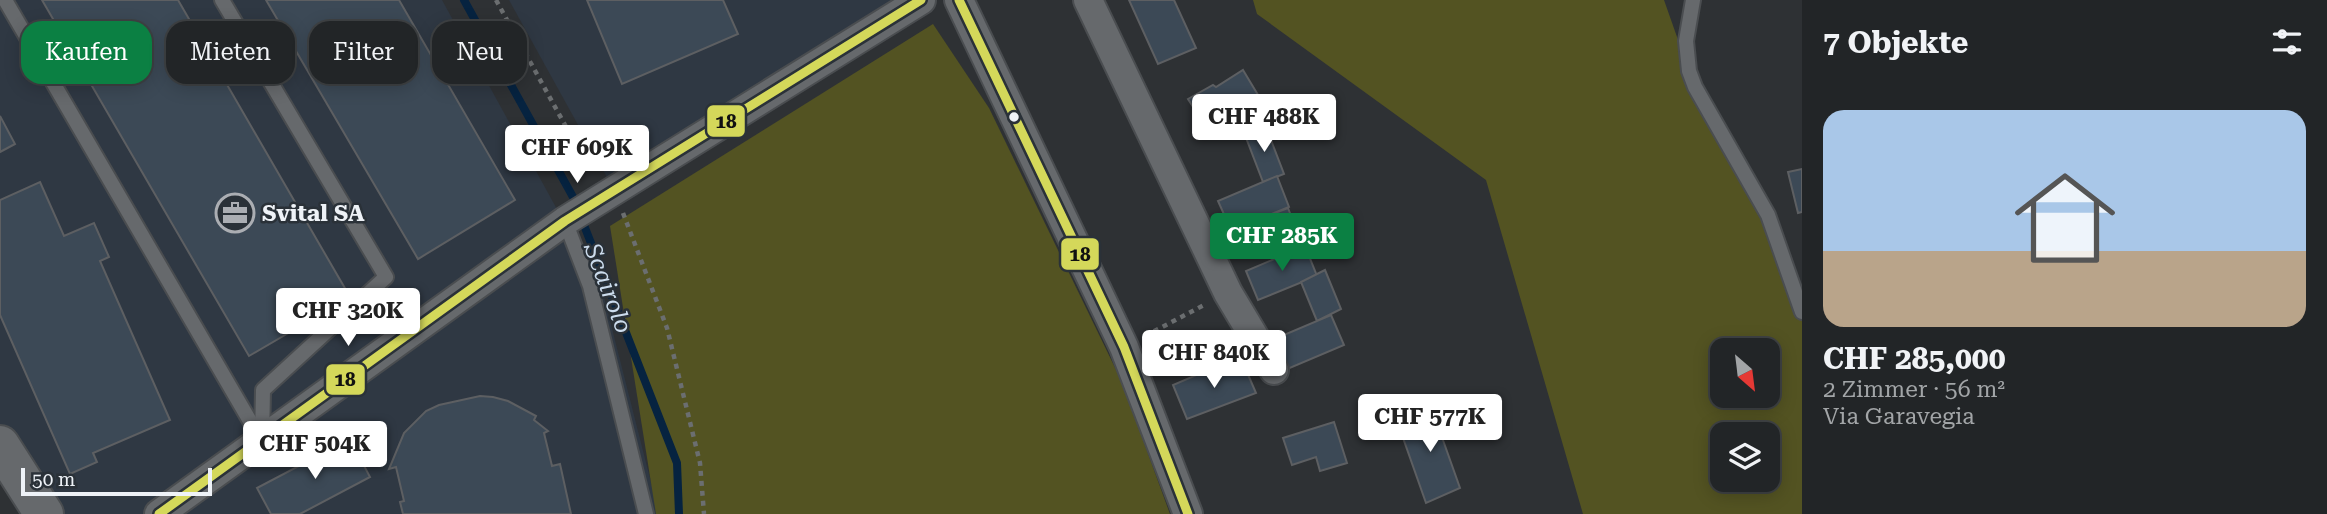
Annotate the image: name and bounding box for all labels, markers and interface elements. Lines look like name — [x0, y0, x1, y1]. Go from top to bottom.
chip: Kaufen — [21, 21, 152, 84]
chip: Mieten — [166, 21, 295, 84]
chip: Filter — [309, 21, 418, 84]
chip: Neu — [432, 21, 527, 84]
icon: filters — [2268, 23, 2306, 61]
text: 7 Objekte — [1823, 25, 1968, 60]
pin: CHF 488K — [1192, 94, 1336, 154]
text: CHF 488K — [1208, 103, 1320, 130]
line badge: 18 — [706, 104, 746, 138]
text: 18 — [715, 110, 737, 133]
unlabelled marker — [1007, 110, 1021, 124]
pin: CHF 609K — [505, 125, 649, 185]
text: CHF 609K — [521, 134, 633, 161]
icon: home — [2002, 155, 2128, 281]
office icon: Svital SA — [214, 192, 256, 234]
place label: Svital SA — [262, 200, 365, 227]
pin: CHF 285K — [1210, 214, 1354, 273]
text: CHF 285K — [1226, 222, 1338, 249]
line badge: 18 — [1060, 237, 1100, 271]
water label: Scairolo — [578, 238, 638, 337]
text: 18 — [1069, 243, 1091, 266]
pin: CHF 320K — [276, 288, 420, 348]
text: CHF 320K — [292, 297, 404, 324]
pin: CHF 840K — [1142, 330, 1286, 390]
north arrow — [1710, 338, 1780, 408]
map controls — [1710, 338, 1780, 492]
text: CHF 840K — [1158, 339, 1270, 366]
text: CHF 285,000 — [1823, 341, 2005, 376]
line badge: 18 — [325, 363, 366, 396]
text: 18 — [334, 368, 356, 391]
text: 2 Zimmer · 56 m² — [1823, 376, 2005, 403]
pin: CHF 577K — [1358, 394, 1502, 454]
text: CHF 577K — [1374, 403, 1486, 430]
text: Via Garavegia — [1823, 403, 1975, 430]
pin: CHF 504K — [243, 421, 387, 481]
button: layers — [1710, 422, 1780, 492]
text: CHF 504K — [259, 430, 371, 457]
scale bar — [21, 465, 212, 497]
text: 50 m — [32, 468, 75, 491]

